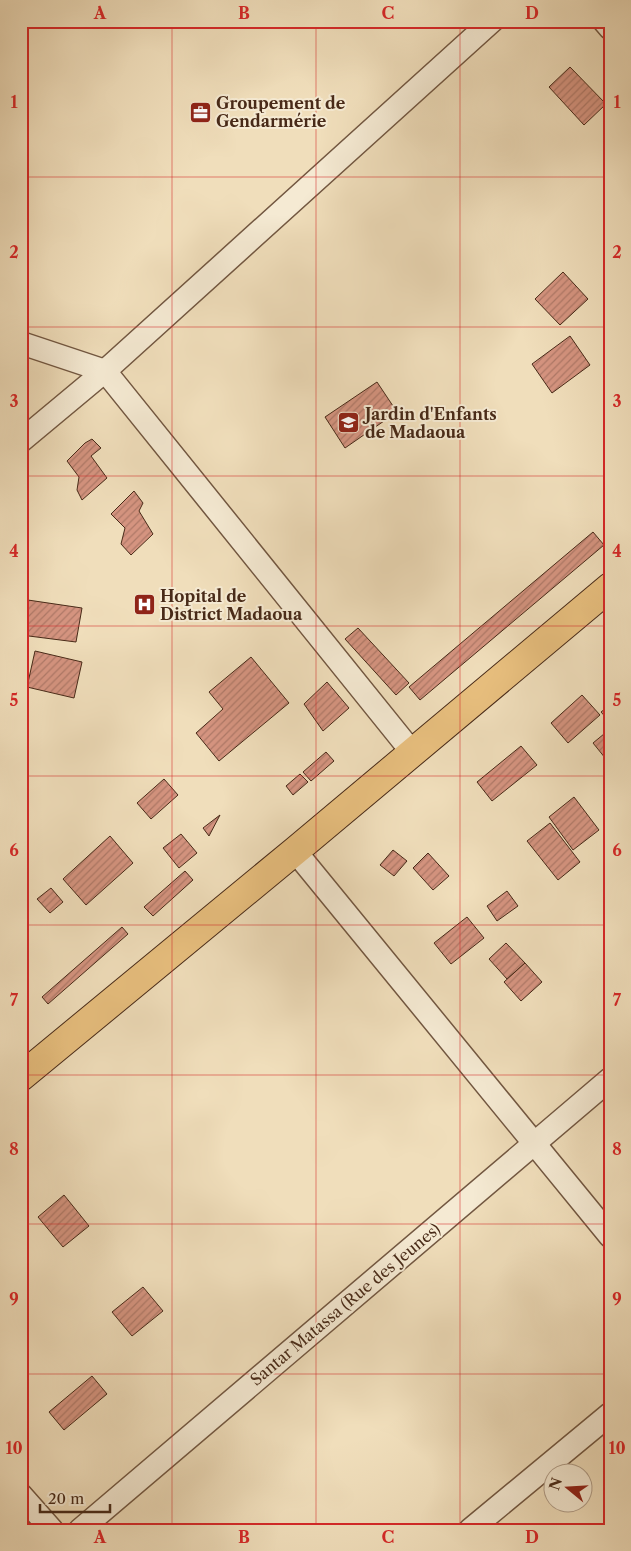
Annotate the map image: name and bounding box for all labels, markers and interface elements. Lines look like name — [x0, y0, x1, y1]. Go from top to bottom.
text: A — [93, 3, 107, 23]
text: B — [238, 3, 250, 23]
text: C — [382, 3, 394, 23]
text: D — [525, 3, 539, 23]
text: 1 — [10, 92, 18, 112]
text: 1 — [613, 92, 621, 112]
place label: Groupement de Gendarmérie — [216, 93, 346, 131]
office icon: Groupement de Gendarmérie — [188, 100, 212, 124]
text: 2 — [9, 242, 19, 262]
text: 2 — [612, 242, 622, 262]
text: 3 — [9, 391, 19, 411]
text: 3 — [612, 391, 622, 411]
place label: Jardin d'Enfants de Madaoua — [362, 404, 497, 442]
school or university icon: Jardin d'Enfants de Madaoua — [337, 411, 361, 435]
text: 4 — [9, 541, 19, 561]
text: 4 — [612, 541, 622, 561]
place label: Hopital de District Madaoua — [160, 586, 303, 624]
hospital icon: Hopital de District Madaoua — [132, 593, 156, 617]
text: 5 — [10, 690, 19, 710]
text: 5 — [613, 690, 622, 710]
text: 6 — [9, 840, 19, 860]
text: 6 — [612, 840, 622, 860]
text: 7 — [10, 990, 19, 1010]
text: 7 — [613, 990, 622, 1010]
text: 8 — [9, 1139, 19, 1159]
text: 8 — [612, 1139, 622, 1159]
street label: Santar Matassa (Rue des Jeunes) — [246, 1218, 444, 1389]
text: 9 — [9, 1289, 19, 1309]
text: 9 — [612, 1289, 622, 1309]
text: 10 — [5, 1438, 23, 1458]
text: 10 — [608, 1438, 626, 1458]
north arrow — [544, 1464, 594, 1514]
text: N — [545, 1475, 566, 1493]
scale bar — [40, 1481, 110, 1513]
text: 20 m — [48, 1489, 84, 1508]
text: A — [93, 1527, 107, 1547]
text: B — [238, 1527, 250, 1547]
text: C — [382, 1527, 394, 1547]
text: D — [525, 1527, 539, 1547]

